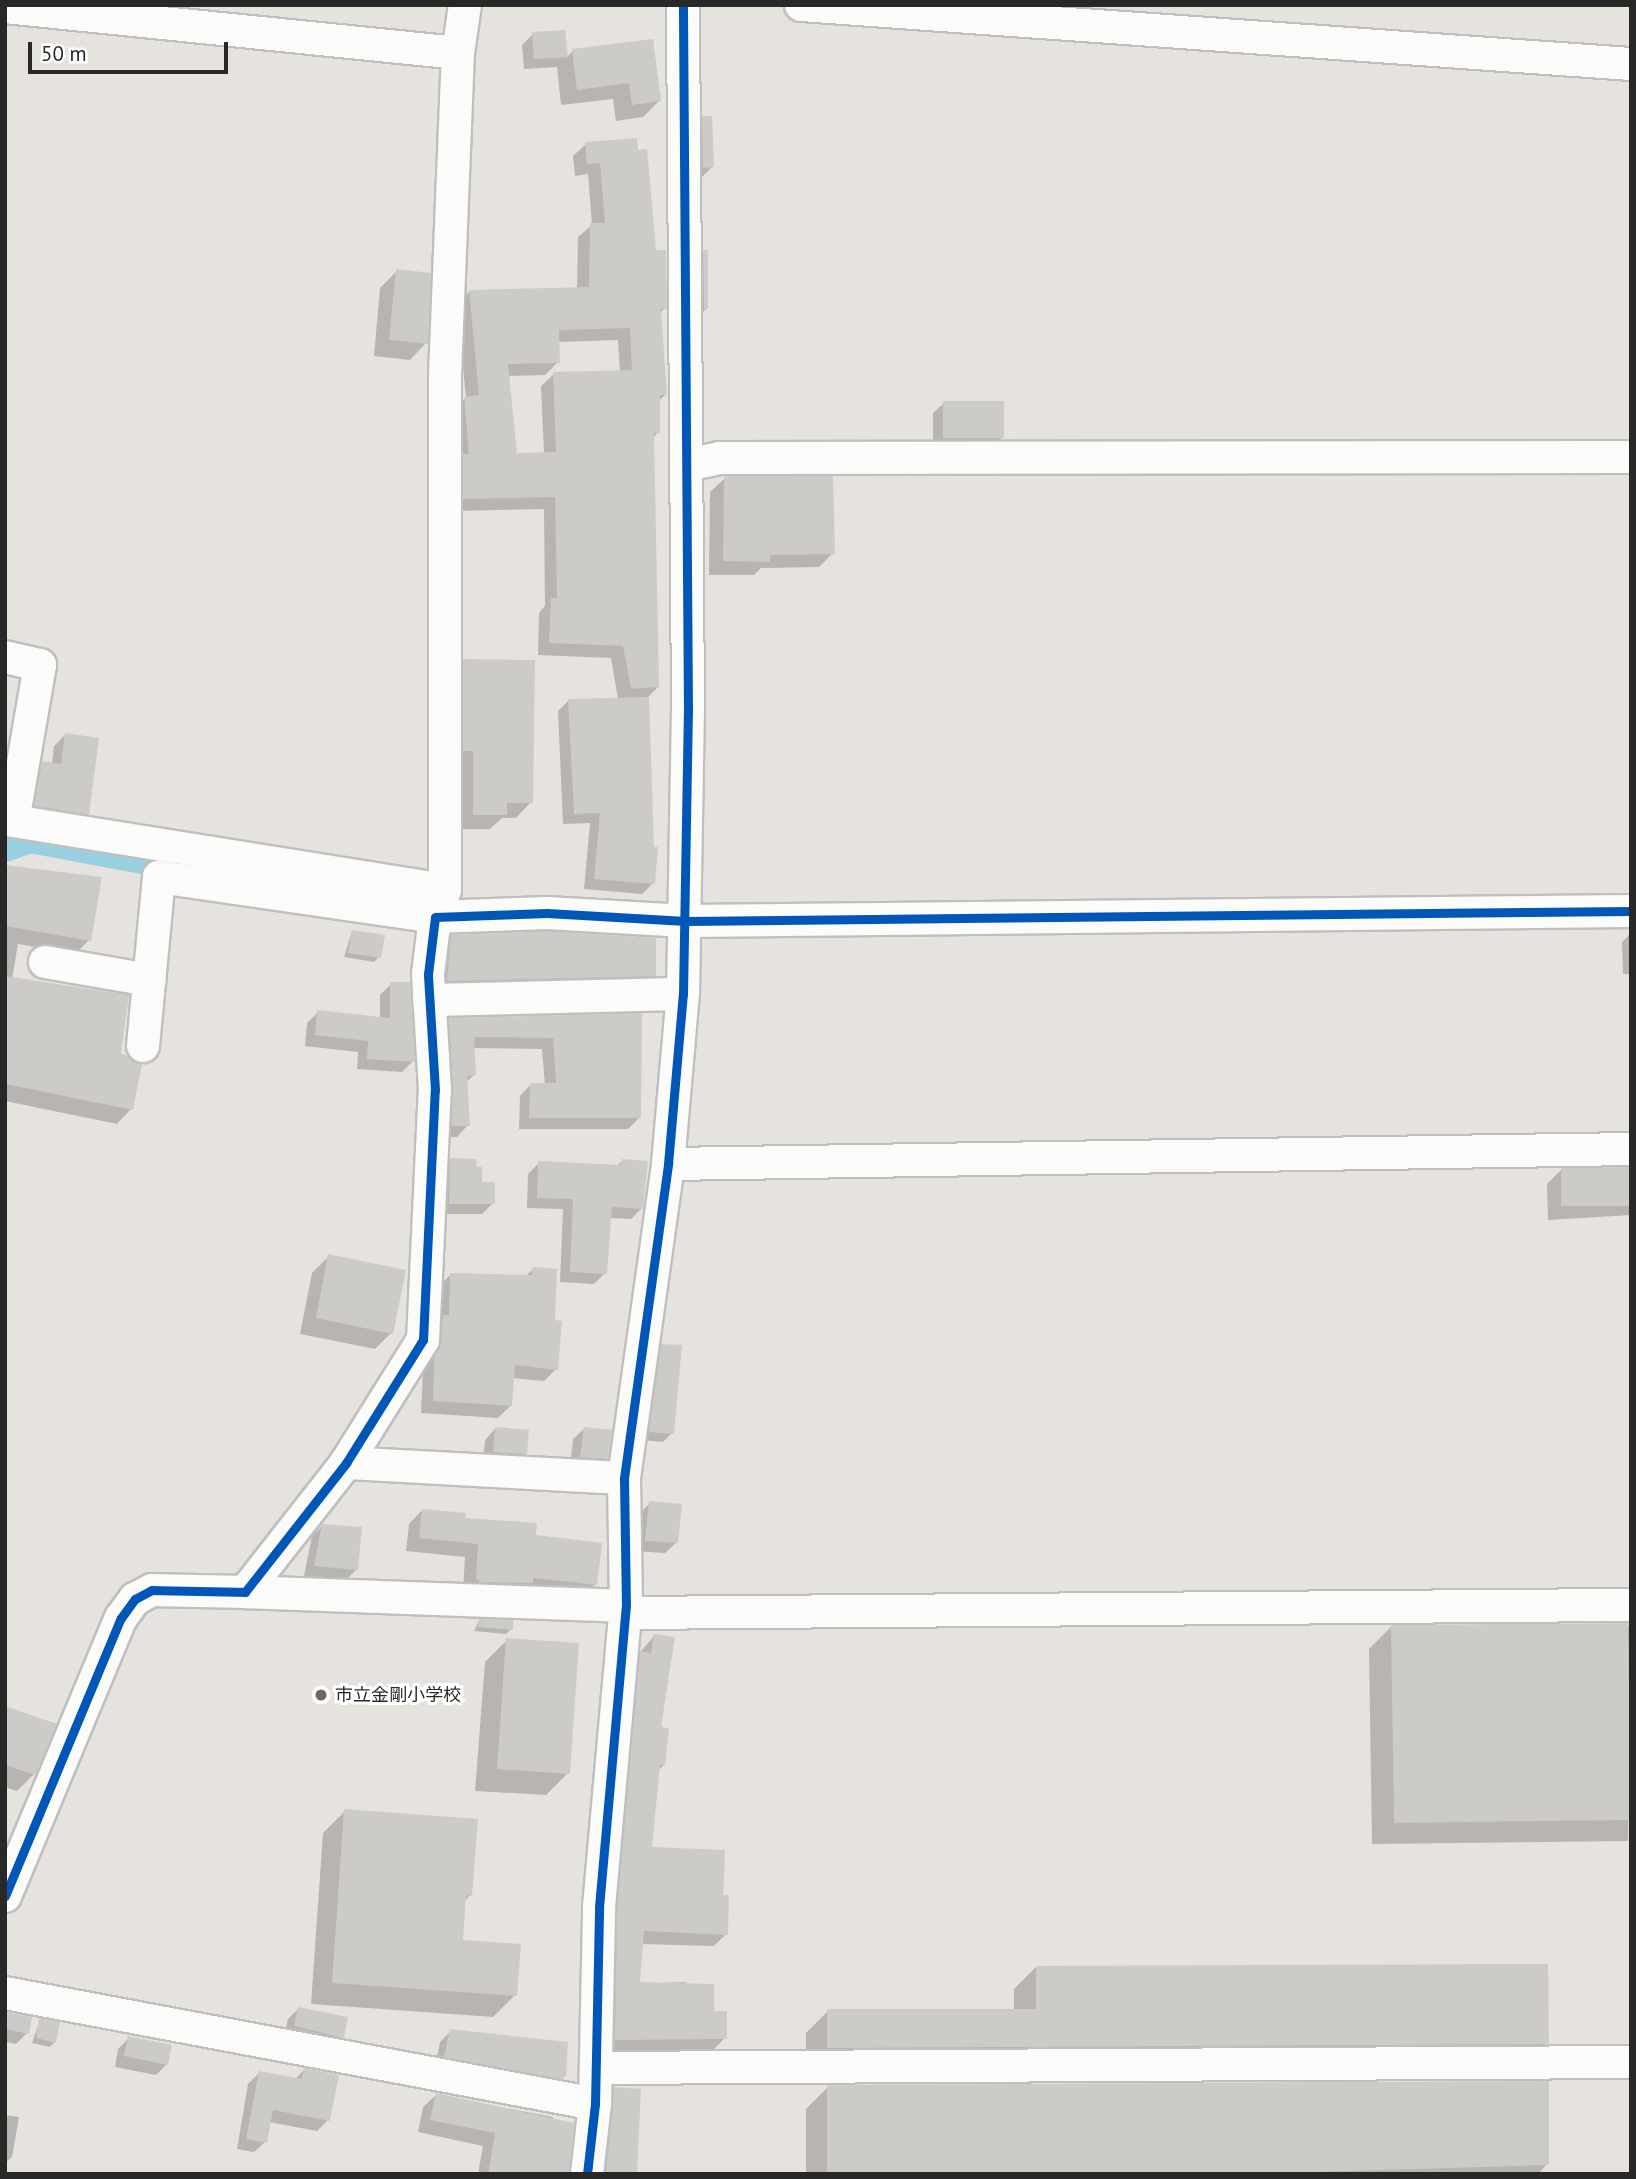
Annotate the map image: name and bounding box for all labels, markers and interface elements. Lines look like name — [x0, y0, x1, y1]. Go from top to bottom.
scale bar — [32, 28, 231, 72]
text: 50 m — [41, 40, 87, 67]
place label: 市立金剛小学校 — [335, 1684, 461, 1706]
marker: 市立金剛小学校 — [313, 1687, 329, 1703]

